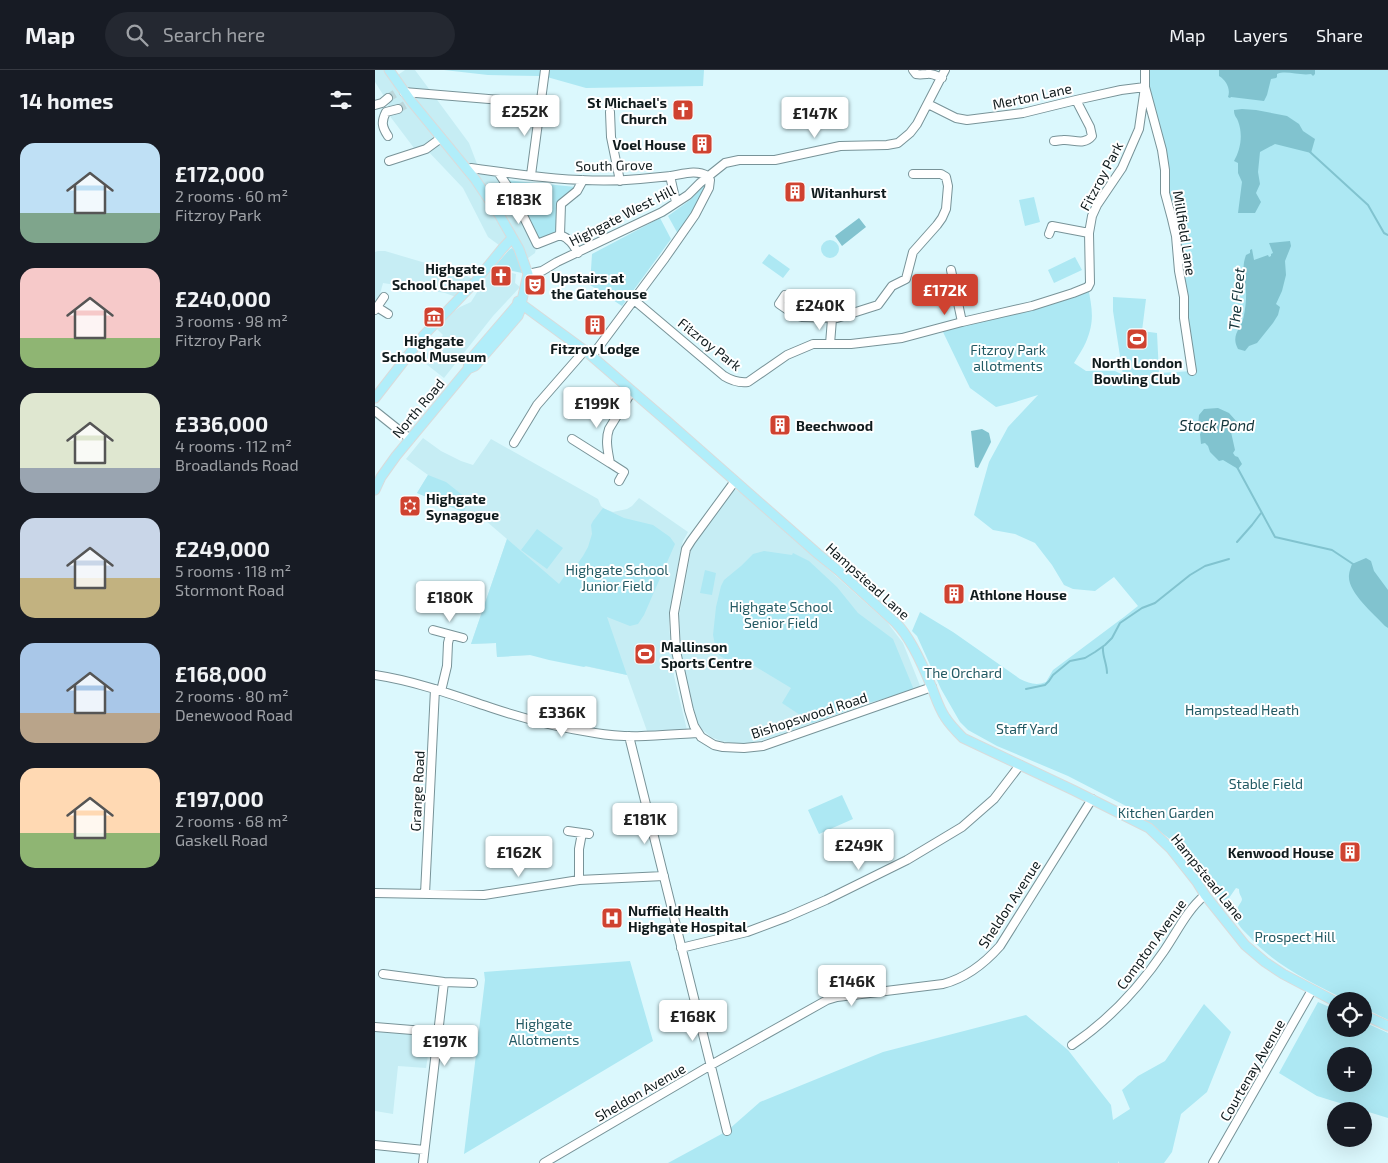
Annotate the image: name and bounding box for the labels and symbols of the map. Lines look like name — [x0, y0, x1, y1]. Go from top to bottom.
street label: Merton Lane — [991, 79, 1073, 113]
pin: £252K — [490, 94, 560, 137]
place label: St Michael's Church — [587, 94, 667, 127]
pin: £147K — [780, 97, 850, 139]
church icon: St Michael's Church — [671, 98, 695, 122]
building icon: Voel House — [690, 132, 714, 156]
place label: Voel House — [613, 136, 686, 153]
street label: Fitzroy Park — [1076, 139, 1126, 213]
street label: South Grove — [575, 156, 653, 174]
street label: Highgate West Hill — [566, 180, 679, 249]
building icon: Witanhurst — [783, 180, 807, 204]
pin: £183K — [484, 182, 554, 225]
place label: Witanhurst — [811, 184, 887, 201]
street label: Millfield Lane — [1170, 189, 1200, 277]
place label: Highgate School Chapel — [392, 260, 485, 293]
church icon: Highgate School Chapel — [489, 264, 513, 288]
water label: The Fleet — [1224, 267, 1248, 331]
place label: Upstairs at the Gatehouse — [551, 269, 647, 302]
theatre icon: Upstairs at the Gatehouse — [523, 273, 547, 297]
pin: £172K — [910, 274, 980, 316]
pin: £240K — [785, 288, 855, 331]
museum icon: Highgate School Museum — [422, 305, 446, 329]
building icon: Fitzroy Lodge — [583, 313, 607, 337]
street label: Fitzroy Park — [675, 314, 745, 374]
sports icon: North London Bowling Club — [1125, 327, 1149, 351]
place label: Highgate School Museum — [382, 332, 486, 365]
place label: Fitzroy Lodge — [550, 340, 640, 357]
park label: Fitzroy Park allotments — [970, 341, 1046, 374]
place label: North London Bowling Club — [1092, 354, 1182, 387]
street label: North Road — [388, 375, 448, 441]
pin: £199K — [562, 386, 632, 429]
building icon: Beechwood — [768, 413, 792, 437]
water label: Stock Pond — [1179, 416, 1255, 434]
place label: Beechwood — [796, 417, 873, 434]
place label: Highgate Synagogue — [426, 490, 499, 523]
synagogue icon: Highgate Synagogue — [398, 494, 422, 518]
street label: Hampstead Lane — [823, 539, 913, 623]
park label: Highgate School Junior Field — [565, 561, 669, 594]
pin: £180K — [415, 580, 485, 623]
building icon: Athlone House — [942, 582, 966, 606]
place label: Athlone House — [970, 586, 1067, 603]
park label: Highgate School Senior Field — [729, 598, 833, 631]
place label: Mallinson Sports Centre — [661, 638, 752, 671]
sports icon: Mallinson Sports Centre — [633, 642, 657, 666]
park label: The Orchard — [924, 664, 1002, 681]
street label: Bishopswood Road — [749, 688, 869, 742]
pin: £336K — [527, 696, 597, 738]
park label: Hampstead Heath — [1185, 701, 1299, 718]
park label: Staff Yard — [996, 720, 1058, 737]
street label: Grange Road — [406, 750, 428, 832]
park label: Stable Field — [1229, 775, 1303, 792]
pin: £181K — [610, 802, 680, 845]
park label: Kitchen Garden — [1118, 804, 1214, 821]
pin: £249K — [824, 828, 894, 871]
street label: Hampstead Lane — [1168, 830, 1248, 924]
pin: £162K — [484, 836, 554, 878]
building icon: Kenwood House — [1338, 840, 1362, 864]
place label: Kenwood House — [1228, 844, 1334, 861]
street label: Sheldon Avenue — [974, 857, 1044, 951]
street label: Compton Avenue — [1113, 896, 1189, 992]
place label: Nuffield Health Highgate Hospital — [628, 902, 747, 935]
hospital icon: Nuffield Health Highgate Hospital — [600, 906, 624, 930]
park label: Prospect Hill — [1255, 928, 1336, 945]
pin: £146K — [817, 964, 887, 1007]
pin: £168K — [658, 1000, 728, 1042]
park label: Highgate Allotments — [509, 1015, 579, 1048]
street label: Courtenay Avenue — [1216, 1016, 1288, 1124]
pin: £197K — [410, 1024, 480, 1067]
street label: Sheldon Avenue — [592, 1059, 688, 1125]

